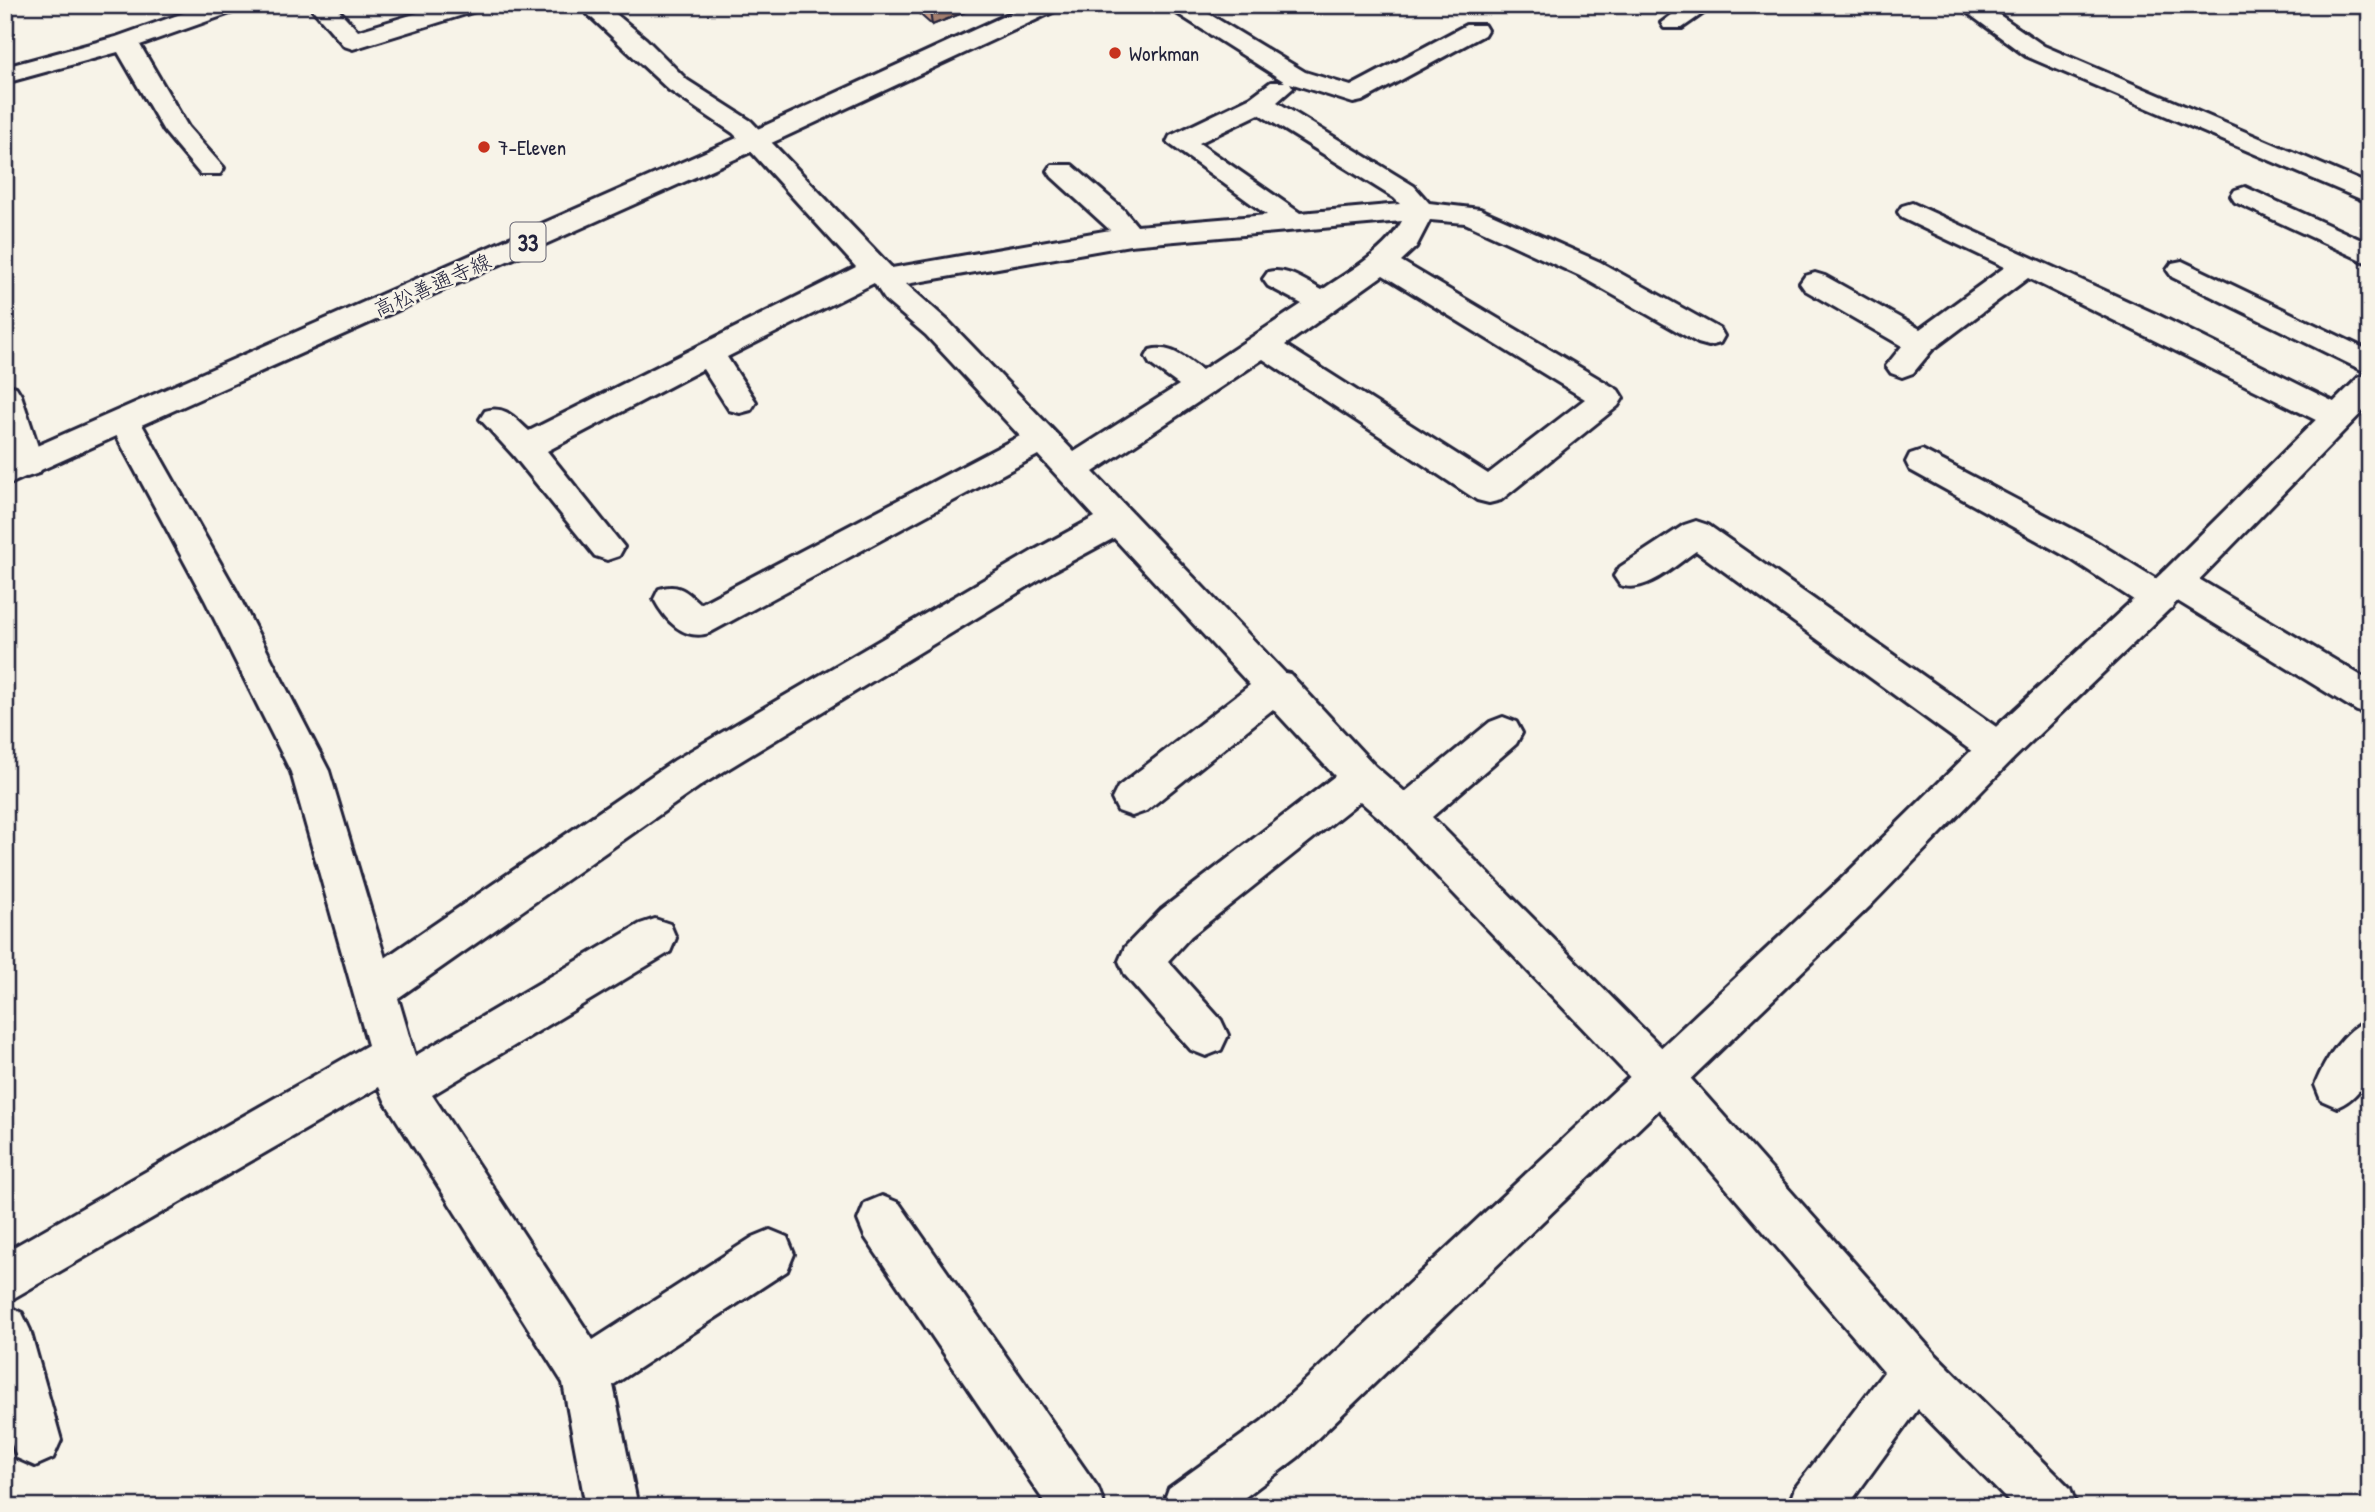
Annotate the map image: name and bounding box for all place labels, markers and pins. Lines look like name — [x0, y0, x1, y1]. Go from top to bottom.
place label: Workman — [1129, 39, 1199, 68]
marker: Workman — [1107, 45, 1123, 61]
place label: 7-Eleven — [498, 133, 566, 162]
marker: 7-Eleven — [476, 139, 492, 155]

